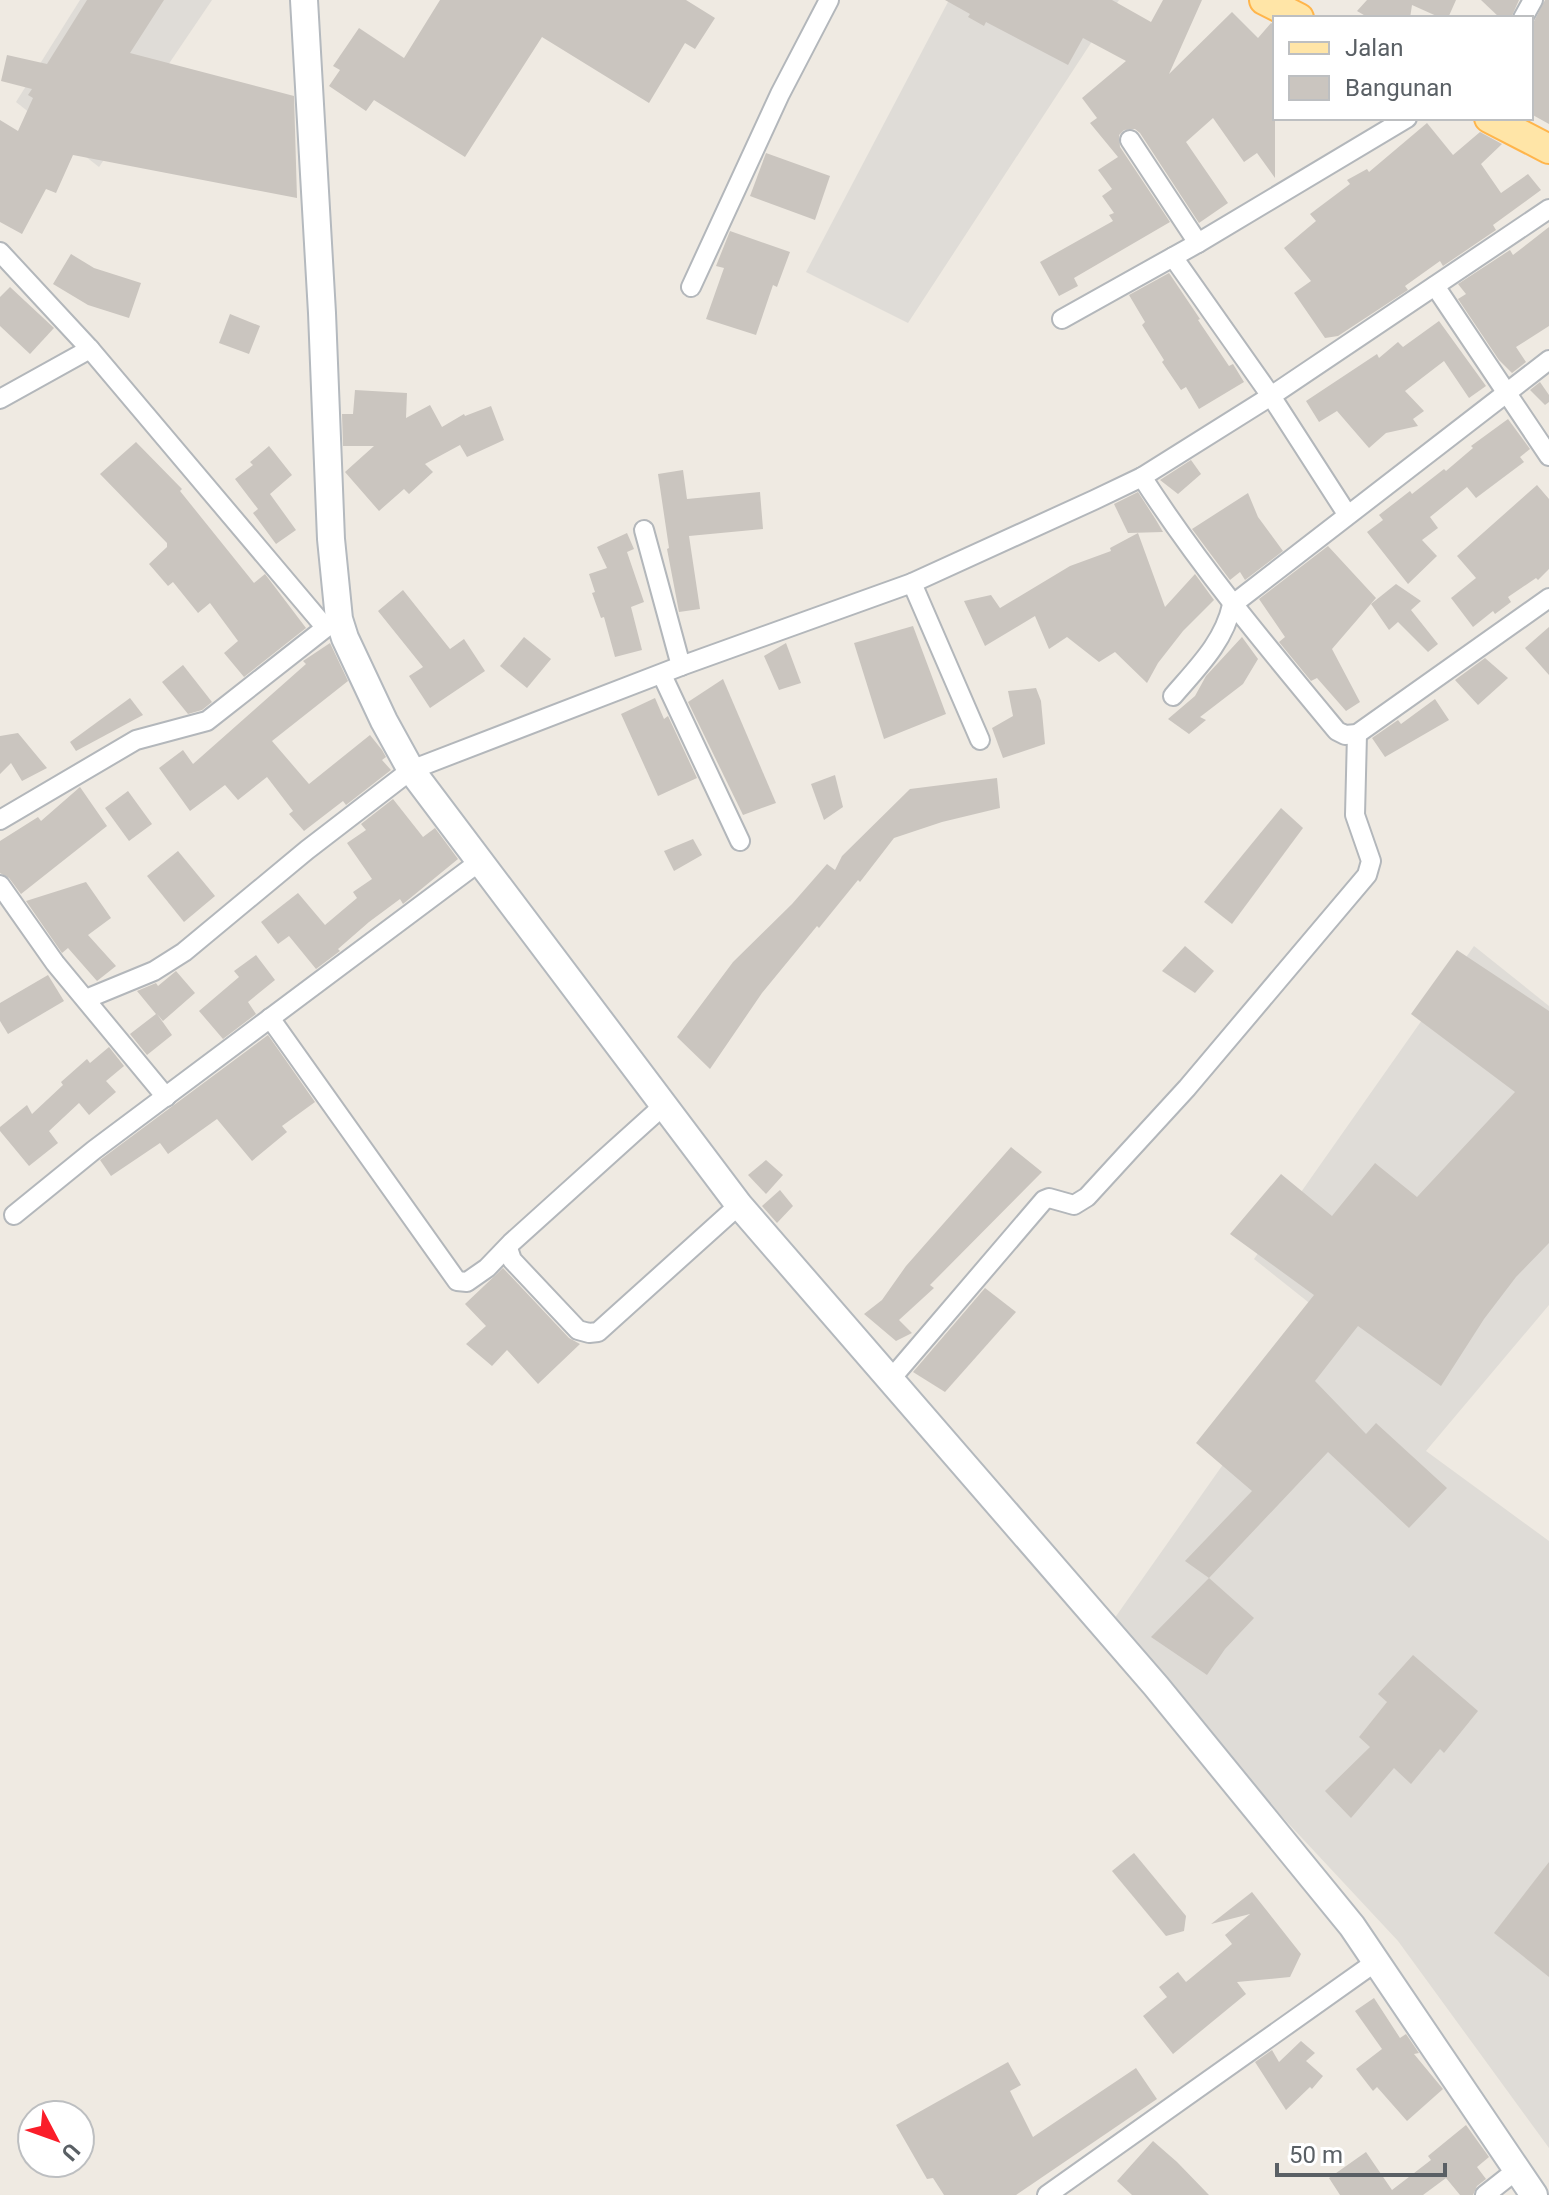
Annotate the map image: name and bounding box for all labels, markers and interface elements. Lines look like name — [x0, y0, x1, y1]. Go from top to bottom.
legend — [1273, 16, 1533, 120]
text: Jalan — [1345, 34, 1403, 62]
text: Bangunan — [1345, 74, 1453, 102]
north arrow — [16, 2099, 96, 2179]
scale bar — [1277, 2127, 1445, 2177]
text: U — [57, 2138, 85, 2165]
text: 50 m — [1289, 2141, 1343, 2169]

